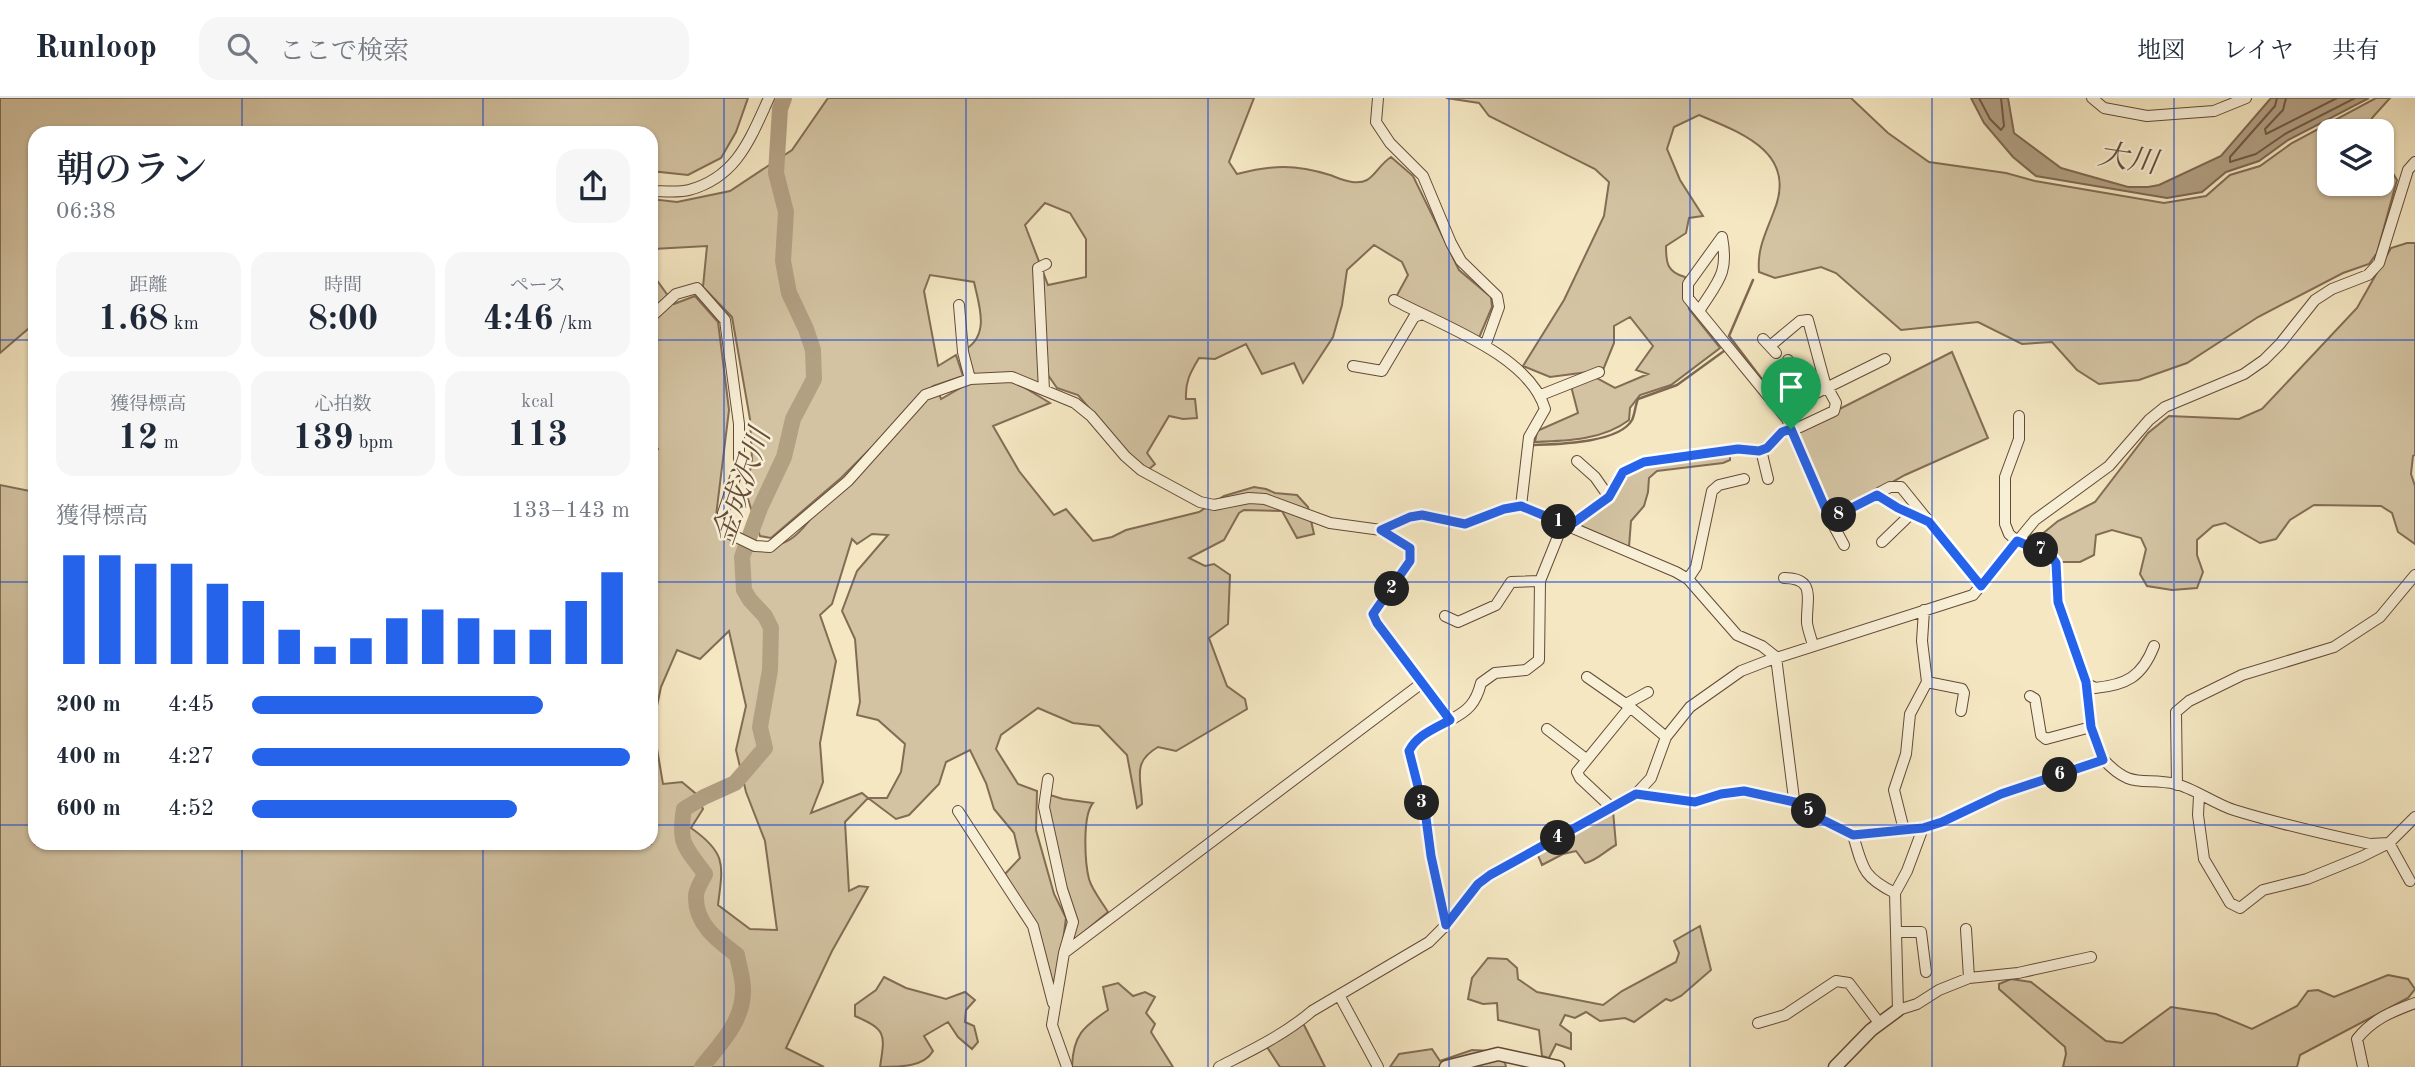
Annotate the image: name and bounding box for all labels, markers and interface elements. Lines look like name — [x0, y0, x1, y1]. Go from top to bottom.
search box — [199, 17, 689, 80]
icon: search — [223, 29, 261, 67]
text: Runloop — [35, 32, 157, 65]
text: ここで検索 — [279, 39, 409, 65]
text: 地図 — [2137, 40, 2185, 64]
text: レイヤ — [2223, 40, 2294, 64]
text: 共有 — [2332, 40, 2380, 64]
map controls — [2317, 119, 2394, 196]
button: layers — [2317, 119, 2394, 196]
water label: 大川 — [2096, 138, 2163, 180]
button: share — [556, 149, 630, 223]
text: 朝のラン — [56, 153, 208, 191]
text: 06:38 — [56, 200, 116, 223]
text: 距離 — [129, 277, 167, 296]
text: 時間 — [324, 277, 362, 296]
text: ペース — [510, 277, 566, 296]
text: 1.68 — [98, 302, 169, 337]
text: 8:00 — [308, 302, 378, 337]
text: 4:46 — [483, 302, 554, 337]
text: km — [169, 315, 199, 334]
text: /km — [554, 315, 592, 334]
pin — [1761, 357, 1821, 429]
icon: arrive — [1772, 368, 1810, 406]
text: kcal — [521, 393, 554, 412]
text: 獲得標高 — [110, 396, 186, 415]
text: 心拍数 — [314, 396, 372, 415]
text: 113 — [507, 418, 568, 453]
text: 12 — [118, 421, 158, 456]
text: 139 — [293, 421, 353, 456]
water label: 金成沢川 — [706, 421, 778, 548]
text: m — [158, 434, 179, 453]
text: bpm — [353, 434, 393, 453]
pin: 8 — [1822, 498, 1856, 532]
text: 133–143 m — [511, 499, 630, 522]
pin: 1 — [1542, 504, 1576, 540]
text: 獲得標高 — [56, 505, 148, 528]
text: 8 — [1833, 505, 1844, 524]
text: 1 — [1553, 512, 1564, 531]
pin: 7 — [2024, 532, 2058, 568]
text: 7 — [2035, 540, 2046, 559]
pin: 2 — [1374, 572, 1410, 606]
text: 2 — [1386, 579, 1397, 598]
text: 200 m — [56, 693, 121, 716]
text: 4:45 — [168, 693, 214, 716]
text: 400 m — [56, 745, 121, 768]
text: 4:27 — [168, 745, 214, 768]
pin: 6 — [2042, 758, 2078, 792]
text: 6 — [2054, 765, 2065, 784]
pin: 3 — [1404, 786, 1440, 820]
text: 3 — [1416, 793, 1427, 812]
pin: 5 — [1792, 794, 1826, 828]
text: 600 m — [56, 797, 121, 820]
text: 4:52 — [168, 797, 214, 820]
text: 5 — [1803, 801, 1814, 820]
pin: 4 — [1540, 820, 1576, 856]
text: 4 — [1552, 828, 1563, 847]

